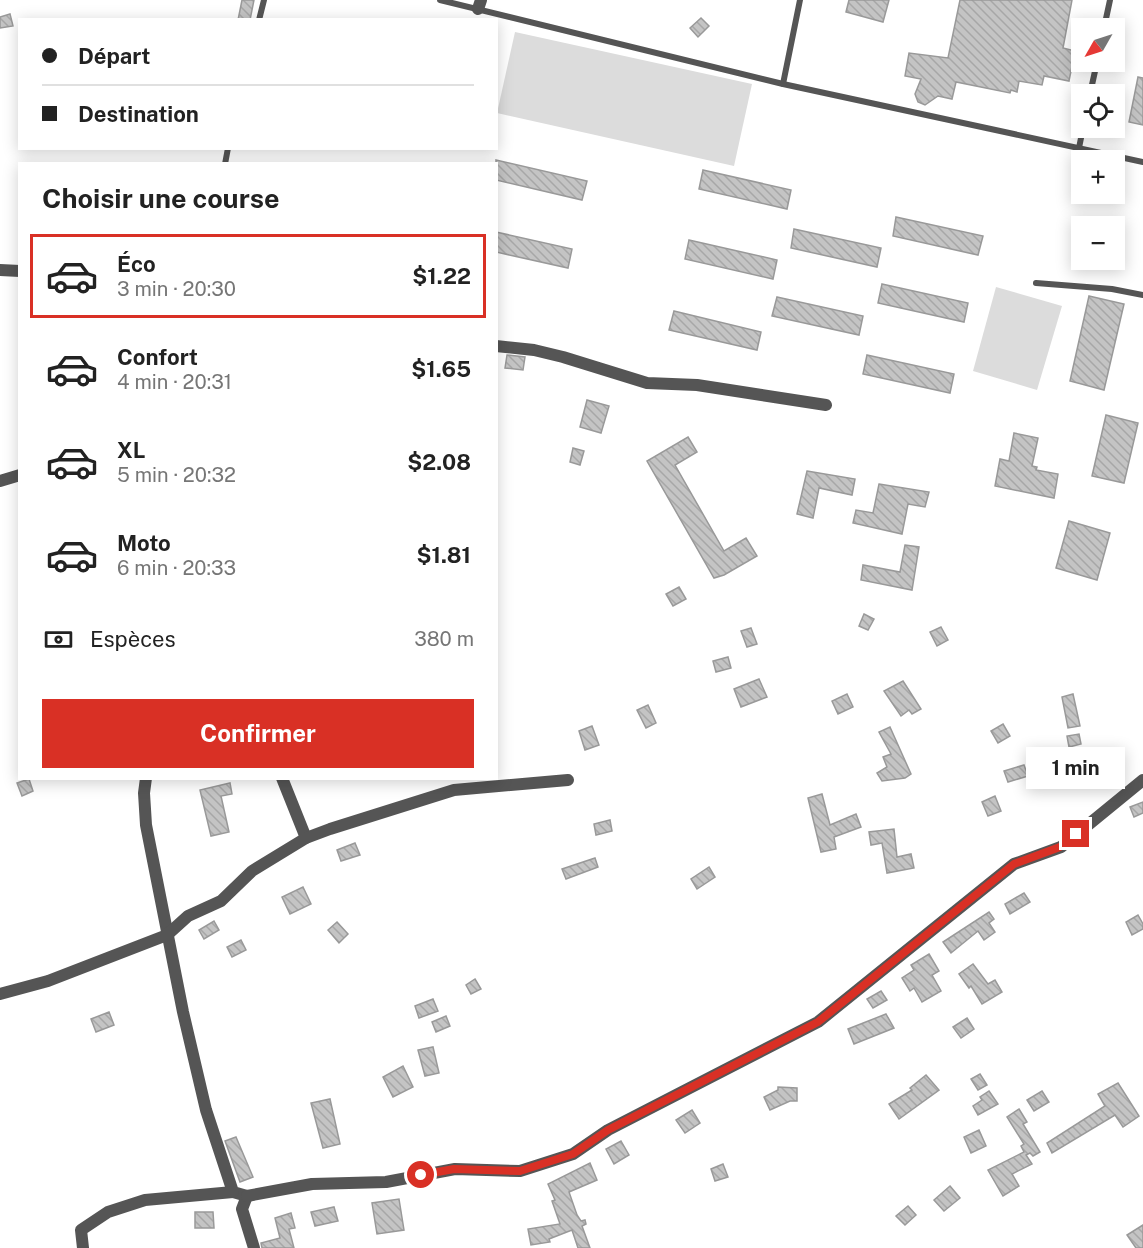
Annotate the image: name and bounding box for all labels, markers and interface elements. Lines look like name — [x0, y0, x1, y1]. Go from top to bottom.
north arrow — [1071, 18, 1125, 72]
map controls — [1071, 18, 1125, 270]
text: Départ — [78, 43, 150, 69]
button: locate — [1071, 84, 1125, 138]
text: Destination — [78, 101, 199, 127]
button: + — [1071, 150, 1125, 204]
text: Choisir une course — [42, 182, 280, 214]
button: − — [1071, 216, 1125, 270]
icon: car — [45, 249, 99, 303]
text: Éco — [117, 251, 156, 277]
text: $1.22 — [412, 263, 471, 289]
text: 3 min · 20:30 — [117, 277, 236, 301]
icon: car — [45, 342, 99, 396]
text: Confort — [117, 344, 198, 370]
text: $1.65 — [411, 356, 471, 382]
text: 4 min · 20:31 — [117, 370, 232, 394]
icon: car — [45, 435, 99, 489]
text: XL — [117, 437, 145, 463]
text: $2.08 — [407, 449, 471, 475]
text: 5 min · 20:32 — [117, 463, 236, 487]
icon: car — [45, 528, 99, 582]
text: Moto — [117, 530, 171, 556]
text: $1.81 — [417, 542, 471, 568]
text: 6 min · 20:33 — [117, 556, 236, 580]
icon: cash — [42, 623, 75, 656]
text: Espèces — [90, 626, 176, 652]
text: 380 m — [414, 627, 474, 651]
button: Confirmer — [42, 699, 474, 768]
callout: 1 min — [1026, 747, 1126, 789]
text: 1 min — [1051, 756, 1100, 780]
route end — [1062, 820, 1089, 847]
route start — [407, 1161, 434, 1188]

